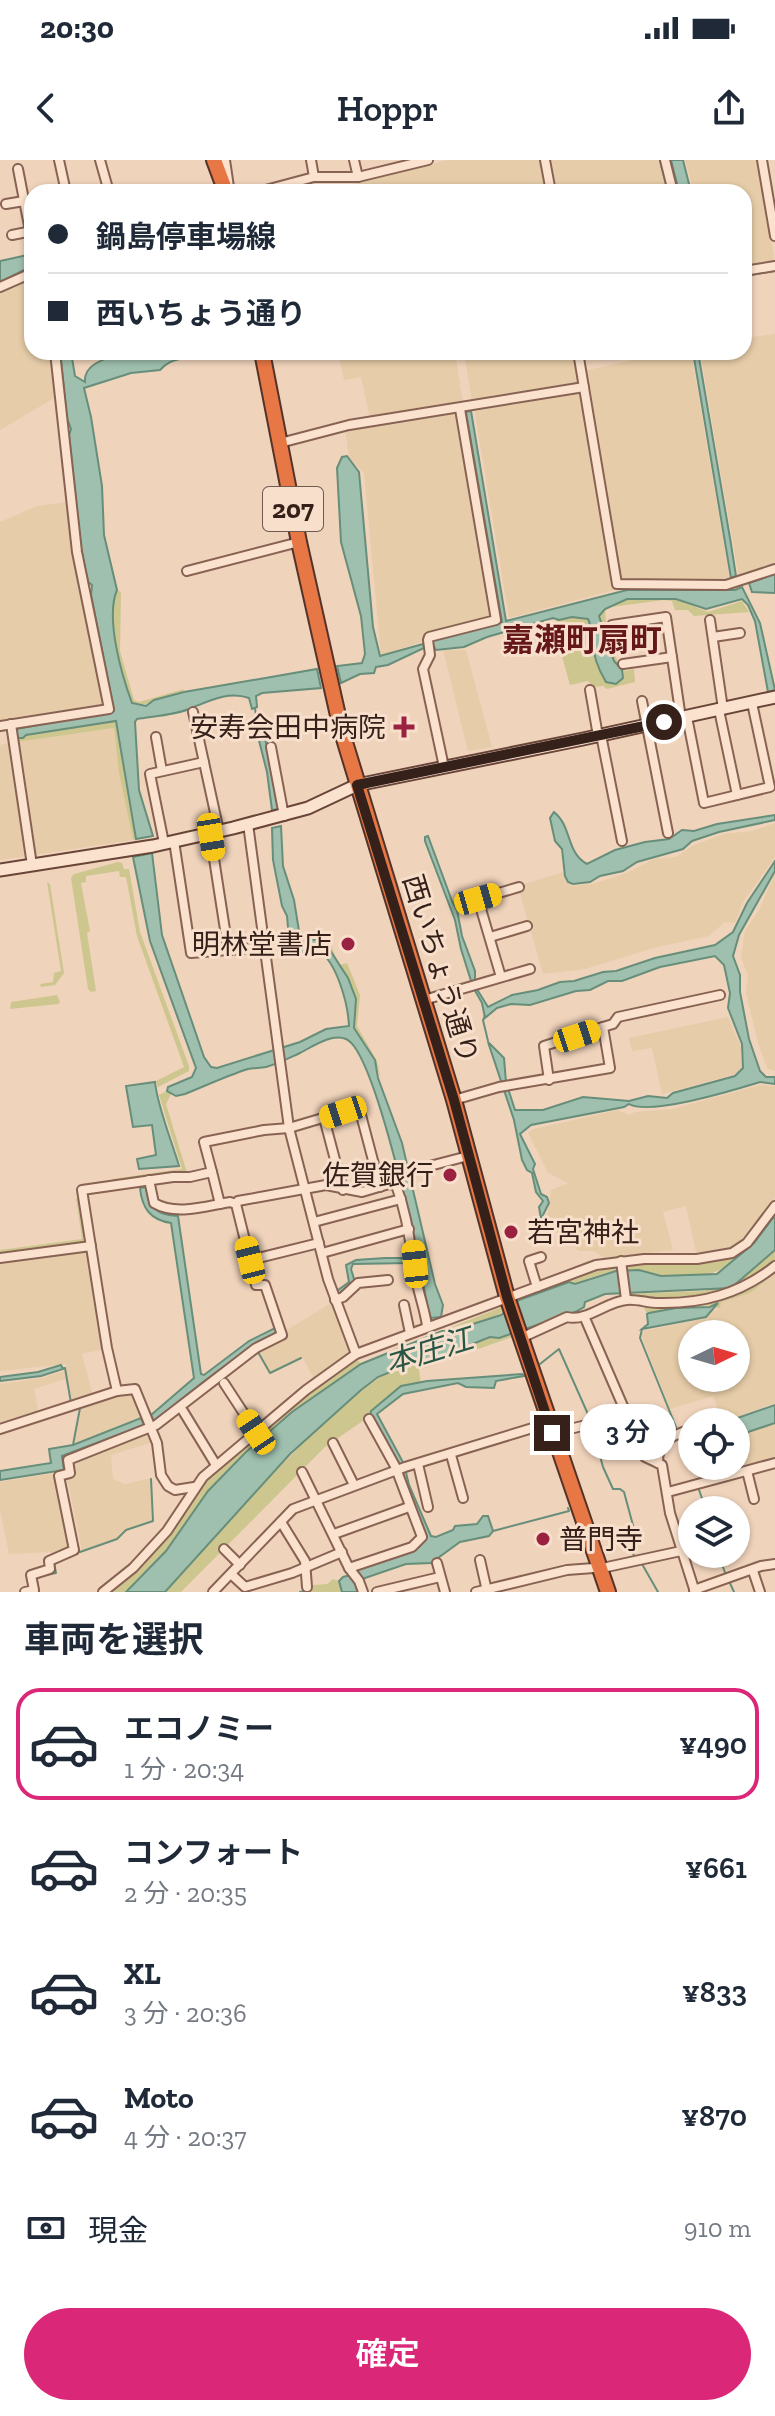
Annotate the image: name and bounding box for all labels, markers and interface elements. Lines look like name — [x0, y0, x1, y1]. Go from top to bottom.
text: 20:30 — [40, 10, 114, 46]
icon: back — [24, 86, 68, 130]
icon: share — [707, 86, 751, 130]
text: Hoppr — [337, 87, 438, 130]
text: 鍋島停車場線 — [96, 219, 276, 255]
text: 西いちょう通り — [96, 296, 306, 332]
road number: 207 — [263, 487, 323, 531]
district label: 嘉瀬町扇町 — [502, 621, 662, 659]
route start — [646, 704, 682, 740]
place label: 安寿会田中病院 — [190, 711, 386, 744]
marker: 安寿会田中病院 — [393, 716, 415, 738]
car — [195, 811, 227, 863]
street label: 西いちょう通り — [396, 871, 485, 1068]
car — [452, 881, 504, 917]
place label: 明林堂書店 — [192, 928, 332, 961]
marker: 明林堂書店 — [339, 935, 357, 953]
car — [550, 1017, 604, 1055]
car — [316, 1093, 370, 1131]
place label: 佐賀銀行 — [322, 1159, 434, 1192]
marker: 佐賀銀行 — [441, 1166, 459, 1184]
place label: 若宮神社 — [527, 1216, 639, 1249]
marker: 若宮神社 — [502, 1223, 520, 1241]
car — [233, 1234, 267, 1286]
car — [401, 1239, 429, 1289]
water label: 本庄江 — [381, 1320, 480, 1381]
north arrow — [678, 1320, 750, 1392]
map controls — [678, 1320, 750, 1568]
car — [233, 1405, 279, 1459]
callout: 3 分 — [580, 1405, 676, 1461]
button: locate — [678, 1408, 750, 1480]
route end — [534, 1415, 570, 1451]
text: 3 分 — [606, 1416, 650, 1448]
button: layers — [678, 1496, 750, 1568]
place label: 普門寺 — [559, 1523, 643, 1556]
marker: 普門寺 — [534, 1530, 552, 1548]
text: 車両を選択 — [24, 1618, 204, 1661]
icon: car — [28, 1708, 100, 1780]
text: エコノミー — [124, 1711, 274, 1747]
text: ¥490 — [679, 1726, 747, 1762]
text: 1 分 · 20:34 — [124, 1753, 244, 1785]
icon: car — [28, 1832, 100, 1904]
text: コンフォート — [124, 1835, 303, 1871]
text: ¥661 — [685, 1850, 747, 1886]
text: 2 分 · 20:35 — [124, 1877, 247, 1909]
icon: car — [28, 1956, 100, 2028]
text: XL — [124, 1956, 161, 1992]
text: ¥833 — [682, 1974, 747, 2010]
text: 3 分 · 20:36 — [124, 1997, 247, 2029]
icon: car — [28, 2080, 100, 2152]
text: Moto — [124, 2080, 194, 2116]
text: ¥870 — [681, 2098, 747, 2134]
text: 4 分 · 20:37 — [124, 2121, 247, 2153]
icon: cash — [24, 2206, 68, 2250]
text: 910 m — [684, 2212, 751, 2244]
text: 現金 — [88, 2213, 148, 2249]
button: 確定 — [24, 2308, 751, 2400]

